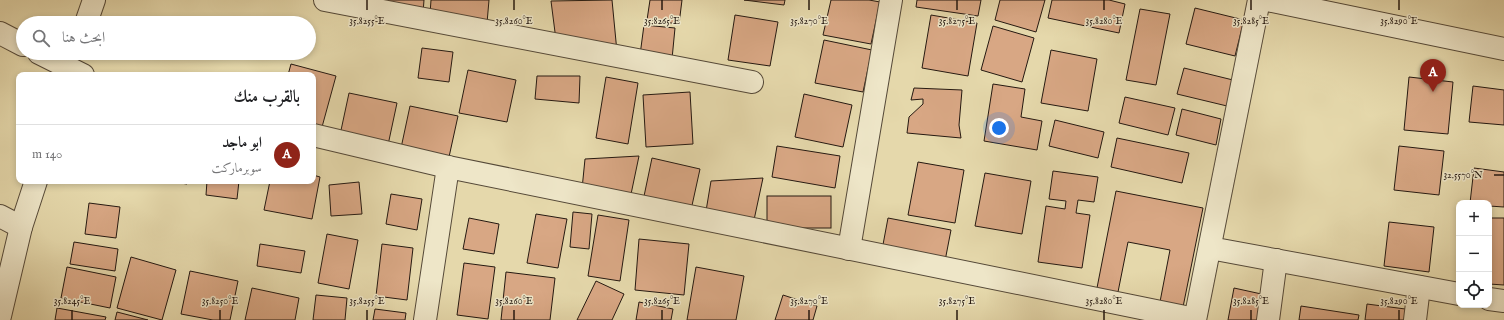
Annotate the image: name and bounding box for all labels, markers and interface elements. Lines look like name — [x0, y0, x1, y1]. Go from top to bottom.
text: 35.8255°E — [349, 15, 385, 28]
text: 35.8260°E — [495, 15, 533, 28]
text: 35.8265°E — [644, 15, 680, 28]
text: 35.8270°E — [790, 15, 828, 28]
text: 35.8275°E — [939, 15, 975, 28]
text: 35.8280°E — [1085, 15, 1123, 28]
text: 35.8285°E — [1233, 15, 1269, 28]
text: 35.8290°E — [1380, 15, 1418, 28]
search box — [16, 16, 316, 60]
icon: search — [30, 27, 52, 49]
text: ابحث هنا — [62, 28, 105, 47]
pin: A — [1420, 59, 1446, 92]
text: بالقرب منك — [233, 87, 300, 108]
your location — [989, 118, 1009, 138]
text: ابو ماجد — [222, 133, 262, 152]
text: 140 m — [32, 146, 63, 163]
text: A — [283, 146, 291, 163]
text: سوبرماركت — [212, 160, 262, 177]
text: 32.5570°N — [1443, 169, 1483, 182]
map controls — [1456, 200, 1492, 308]
button: + — [1456, 200, 1492, 236]
button: − — [1456, 236, 1492, 272]
button: locate — [1456, 272, 1492, 308]
text: 35.8245°E — [54, 295, 90, 308]
text: 35.8250°E — [202, 295, 238, 308]
text: 35.8255°E — [349, 295, 385, 308]
text: 35.8260°E — [495, 295, 533, 308]
text: 35.8265°E — [644, 295, 680, 308]
text: 35.8270°E — [790, 295, 828, 308]
text: 35.8275°E — [939, 295, 975, 308]
text: 35.8280°E — [1085, 295, 1123, 308]
text: 35.8285°E — [1233, 295, 1269, 308]
text: 35.8290°E — [1380, 295, 1418, 308]

